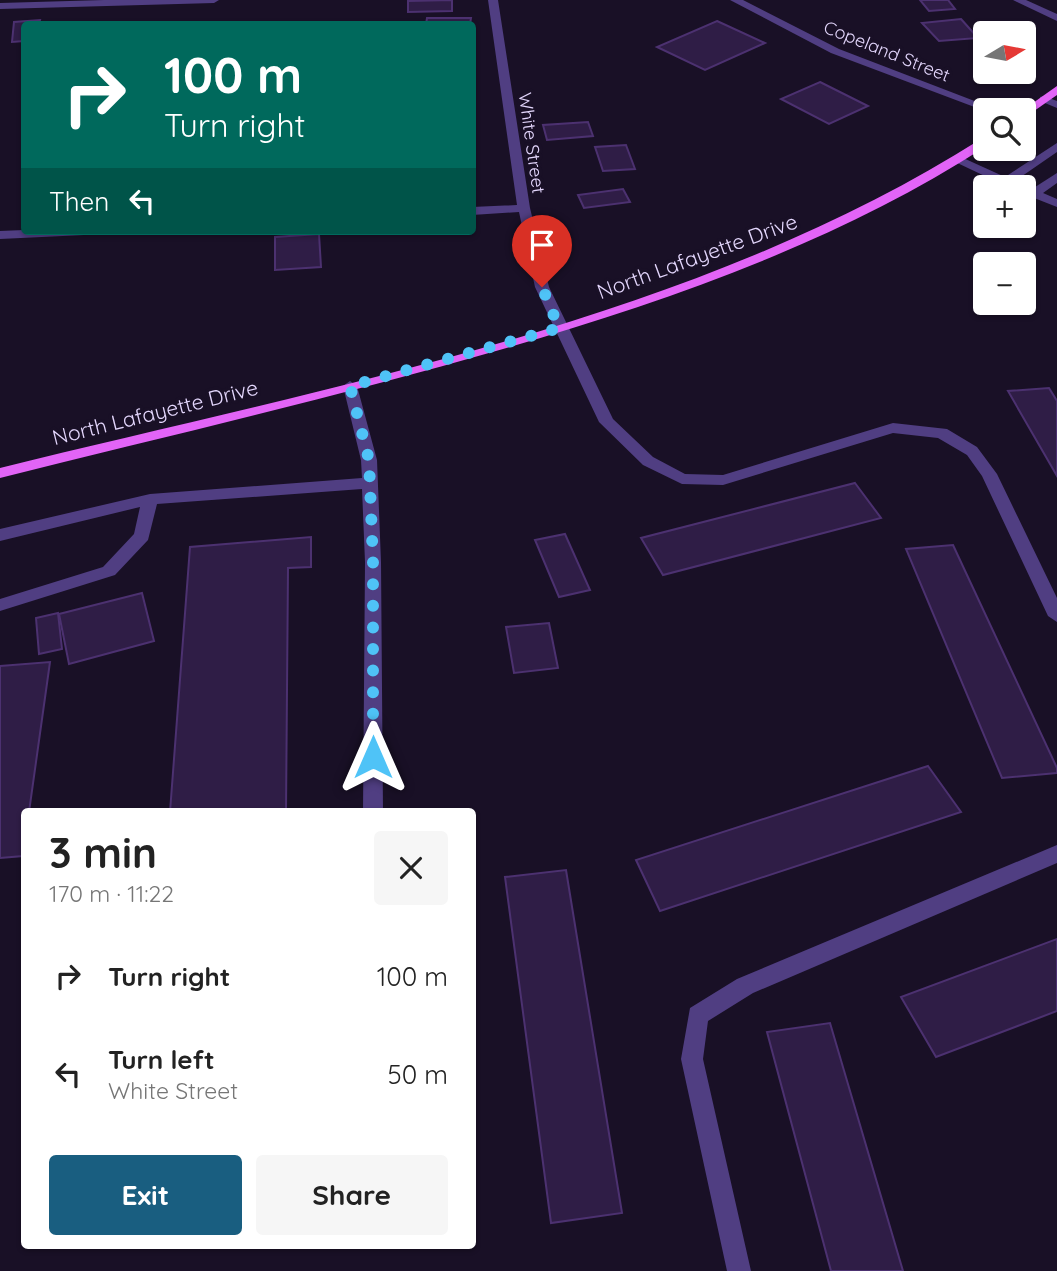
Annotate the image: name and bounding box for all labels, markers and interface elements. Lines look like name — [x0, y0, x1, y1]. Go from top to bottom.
street label: Copeland Street — [820, 15, 954, 87]
north arrow — [973, 21, 1036, 84]
map controls — [973, 21, 1036, 315]
text: 100 m — [164, 44, 302, 105]
icon: right — [49, 49, 140, 140]
street label: White Street — [514, 91, 550, 195]
button: search — [973, 98, 1036, 161]
text: Turn right — [164, 105, 305, 145]
button: + — [973, 175, 1036, 238]
icon: left — [123, 182, 161, 220]
text: Then — [49, 185, 109, 218]
street label: North Lafayette Drive — [593, 208, 801, 304]
pin — [512, 215, 572, 287]
icon: arrive — [523, 226, 561, 264]
button: − — [973, 252, 1036, 315]
street label: North Lafayette Drive — [49, 374, 261, 450]
position arrow — [336, 720, 410, 794]
text: 3 min — [49, 826, 157, 879]
button: close — [374, 831, 448, 905]
text: 170 m · 11:22 — [49, 879, 174, 908]
icon: right — [49, 957, 87, 995]
text: Turn right — [108, 960, 230, 993]
text: 100 m — [377, 960, 448, 993]
text: Turn left — [108, 1043, 215, 1076]
icon: left — [49, 1055, 87, 1093]
text: 50 m — [388, 1058, 448, 1091]
text: White Street — [108, 1076, 238, 1105]
button: Exit — [49, 1155, 242, 1235]
button: Share — [256, 1155, 448, 1235]

